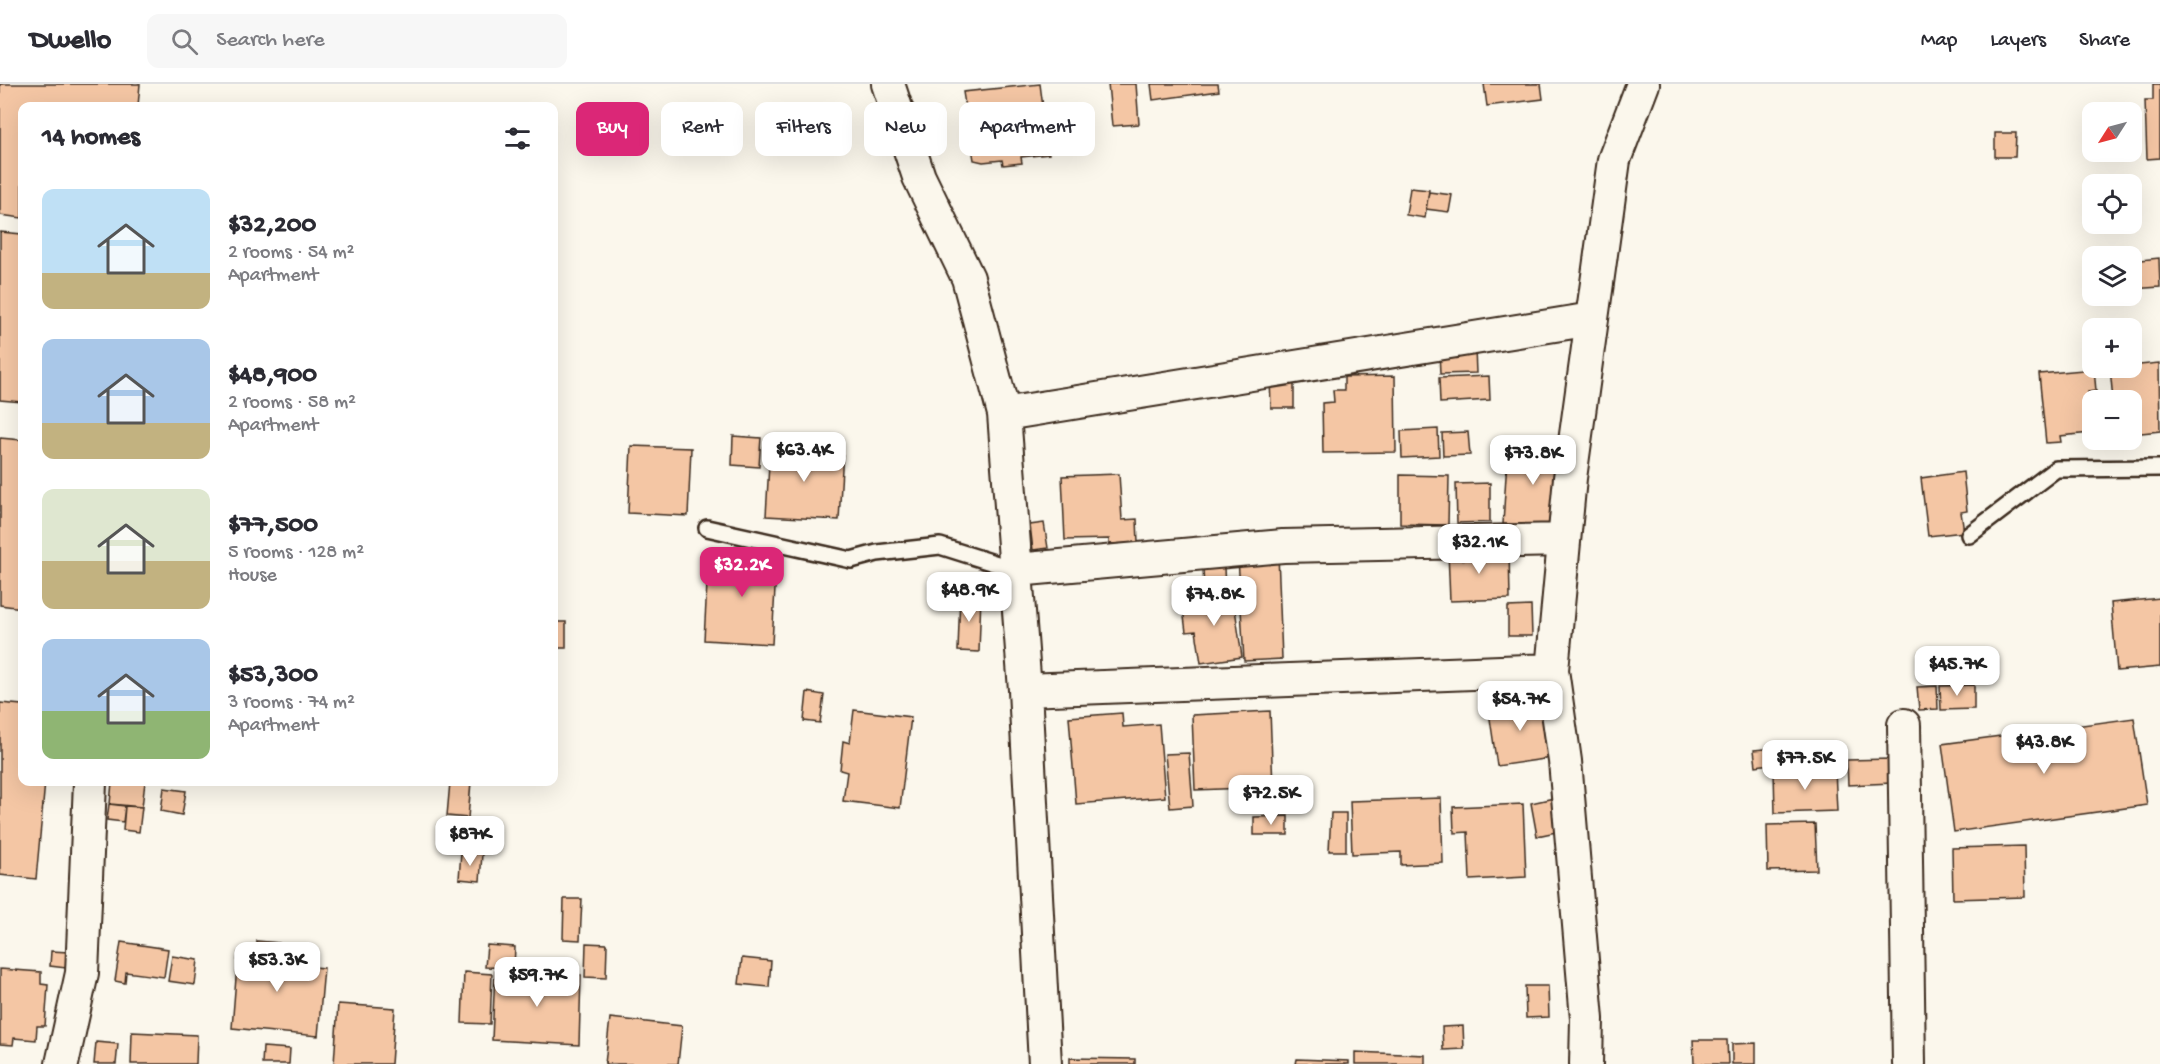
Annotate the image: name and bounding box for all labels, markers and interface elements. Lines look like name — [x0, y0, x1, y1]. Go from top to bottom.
search box — [147, 14, 567, 68]
text: Dwello — [30, 25, 111, 58]
icon: search — [168, 25, 201, 58]
text: Search here — [216, 28, 325, 54]
text: Map — [1921, 29, 1957, 54]
text: Layers — [1990, 29, 2046, 54]
text: Share — [2079, 29, 2130, 54]
chip: Buy — [576, 102, 649, 156]
chip: Rent — [661, 102, 743, 156]
chip: Filters — [755, 102, 852, 156]
chip: New — [864, 102, 947, 156]
chip: Apartment — [959, 102, 1095, 156]
north arrow — [2082, 102, 2142, 162]
map controls — [2082, 102, 2142, 450]
icon: filters — [501, 122, 534, 155]
text: 14 homes — [42, 123, 140, 154]
button: locate — [2082, 174, 2142, 234]
text: $32,200 — [228, 211, 316, 242]
icon: home — [90, 213, 162, 285]
text: 2 rooms · 54 m² — [228, 242, 355, 265]
button: layers — [2082, 246, 2142, 306]
text: Apartment — [228, 265, 318, 288]
button: + — [2082, 318, 2142, 378]
text: $48,900 — [228, 361, 317, 392]
icon: home — [90, 363, 162, 435]
button: − — [2082, 390, 2142, 450]
text: 2 rooms · 58 m² — [228, 392, 356, 415]
text: Apartment — [228, 415, 318, 438]
pin: $63.4K — [755, 432, 853, 483]
pin: $73.8K — [1484, 435, 1582, 486]
text: $63.4K — [776, 440, 832, 463]
text: $73.8K — [1504, 443, 1562, 466]
text: $77,500 — [228, 511, 318, 542]
icon: home — [90, 513, 162, 585]
pin: $32.1K — [1430, 524, 1528, 575]
text: $32.1K — [1452, 532, 1506, 555]
text: 5 rooms · 128 m² — [228, 542, 364, 565]
pin: $32.2K — [693, 547, 791, 598]
text: $32.2K — [714, 555, 770, 578]
text: House — [228, 565, 277, 588]
pin: $48.9K — [920, 572, 1018, 623]
pin: $74.8K — [1165, 576, 1263, 627]
text: $48.9K — [941, 580, 997, 603]
text: $74.8K — [1185, 584, 1243, 607]
pin: $45.7K — [1908, 646, 2006, 697]
text: $45.7K — [1929, 654, 1985, 677]
text: $53,300 — [228, 661, 318, 692]
icon: home — [90, 663, 162, 735]
pin: $54.7K — [1471, 681, 1569, 732]
text: $54.7K — [1492, 689, 1548, 712]
text: 3 rooms · 74 m² — [228, 692, 355, 715]
text: Apartment — [228, 715, 318, 738]
pin: $43.8K — [1995, 724, 2093, 775]
text: $43.8K — [2015, 732, 2073, 755]
pin: $77.5K — [1756, 740, 1854, 791]
text: $77.5K — [1776, 748, 1834, 771]
pin: $72.5K — [1222, 775, 1320, 826]
text: $72.5K — [1242, 783, 1300, 806]
pin: $87K — [434, 816, 506, 867]
text: $87K — [449, 824, 491, 847]
pin: $53.3K — [228, 942, 326, 993]
text: $53.3K — [248, 950, 306, 973]
pin: $59.7K — [488, 957, 586, 1008]
text: $59.7K — [508, 965, 566, 988]

